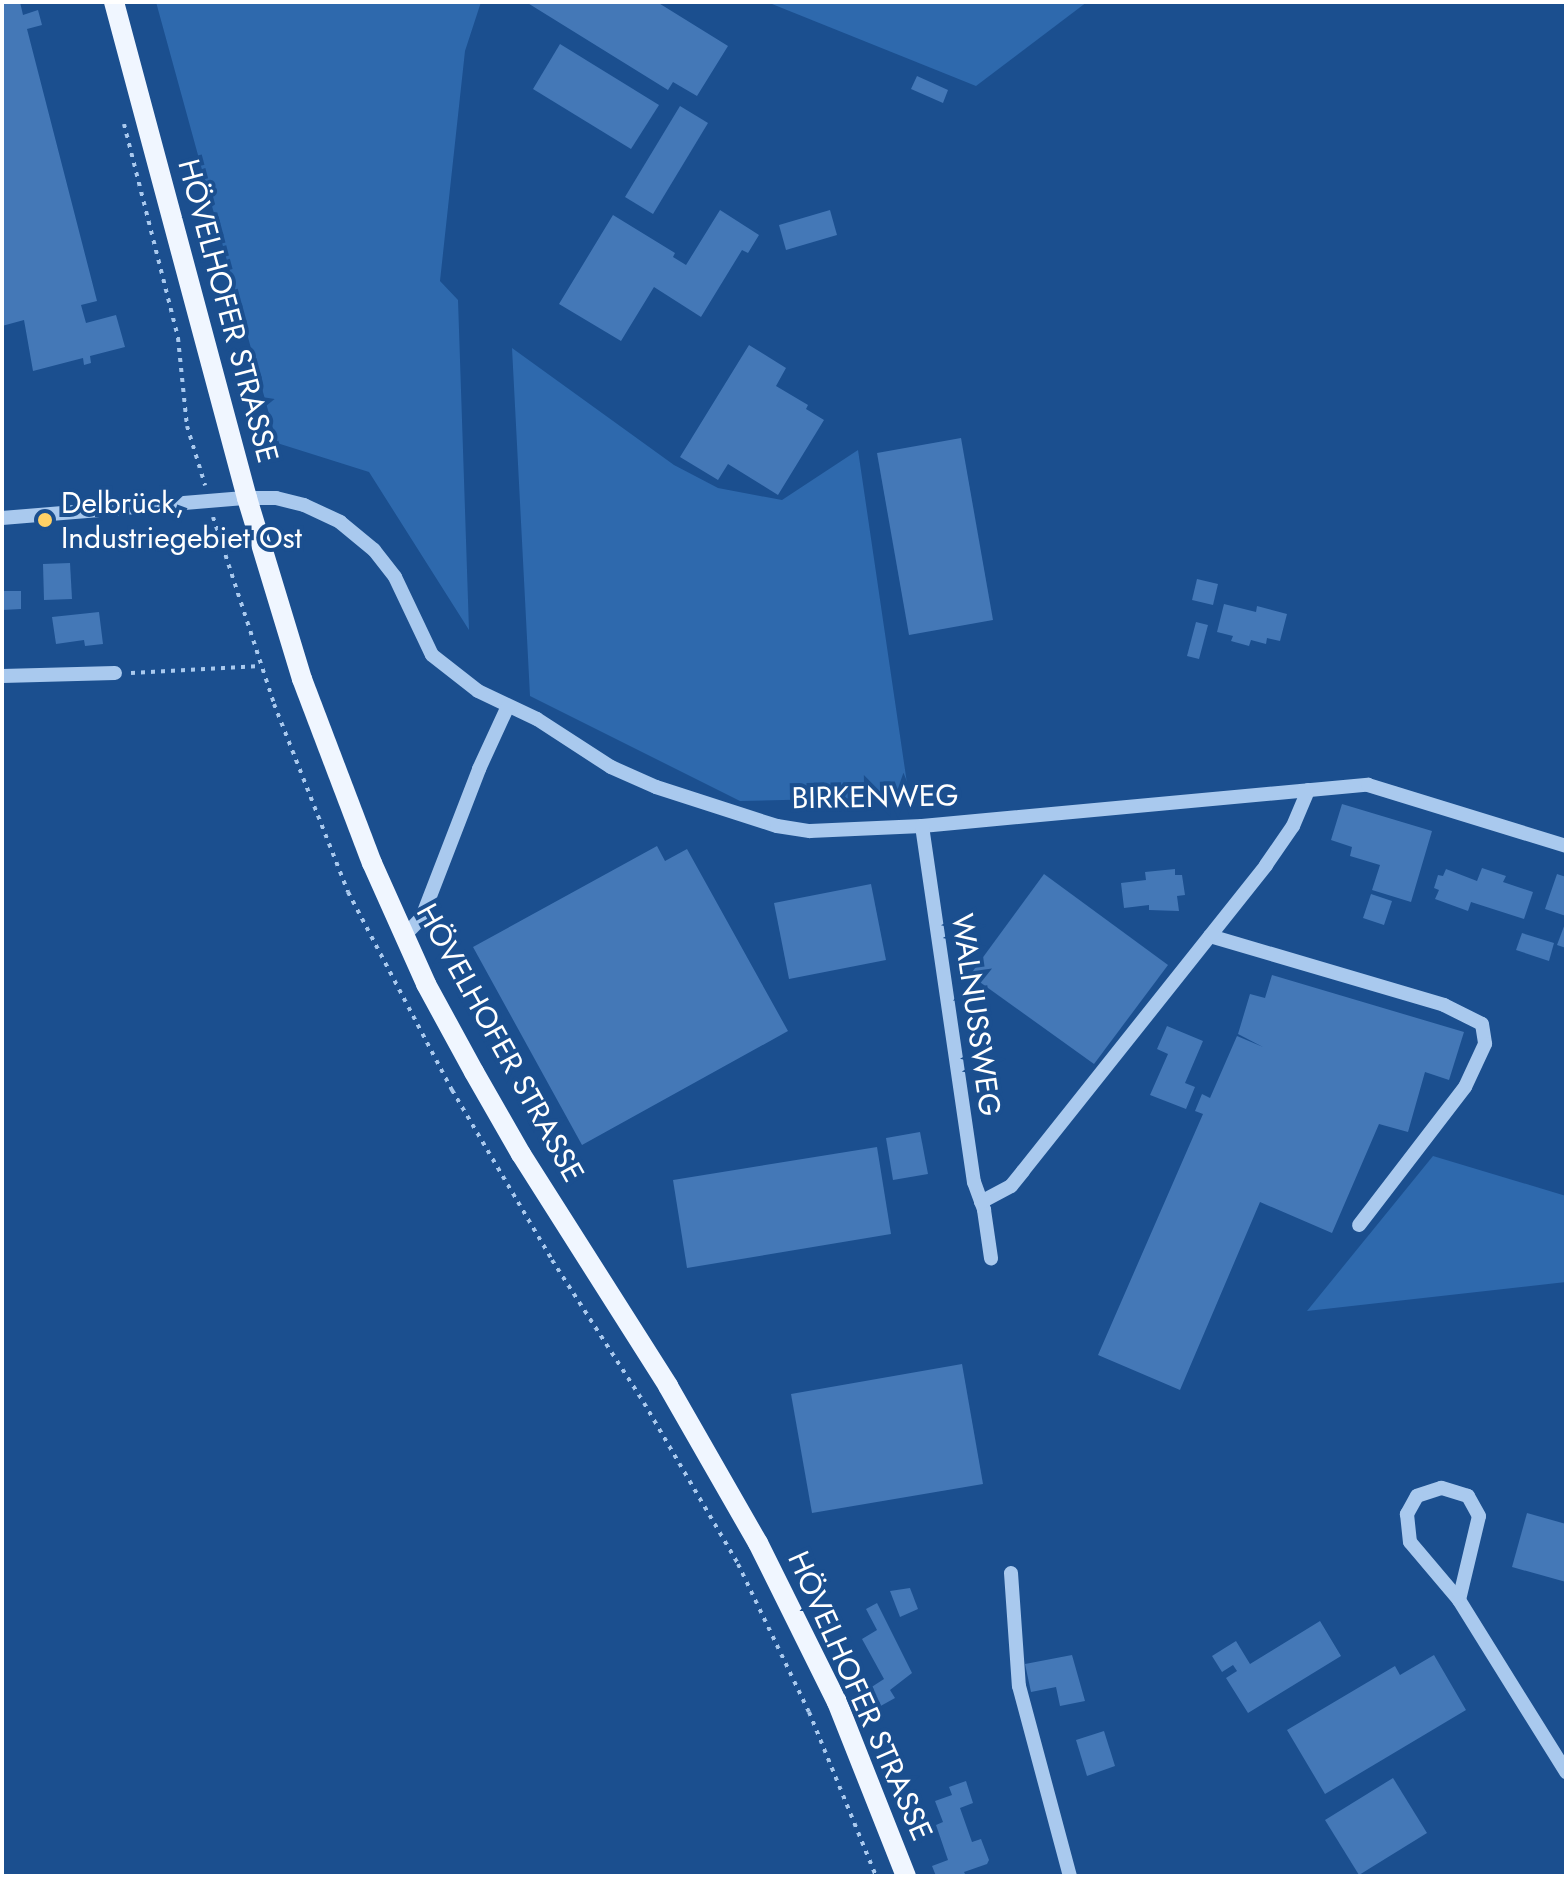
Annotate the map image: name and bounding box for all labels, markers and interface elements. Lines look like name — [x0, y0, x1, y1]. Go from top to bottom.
street label: HÖVELHOFER STRASSE — [170, 155, 286, 467]
place label: Delbrück, Industriegebiet Ost — [61, 485, 302, 556]
marker: Delbrück, Industriegebiet Ost — [36, 511, 54, 529]
street label: BIRKENWEG — [791, 778, 959, 816]
street label: HÖVELHOFER STRASSE — [408, 897, 592, 1189]
street label: WALNUSSWEG — [944, 911, 1008, 1119]
street label: HÖVELHOFER STRASSE — [780, 1546, 940, 1846]

